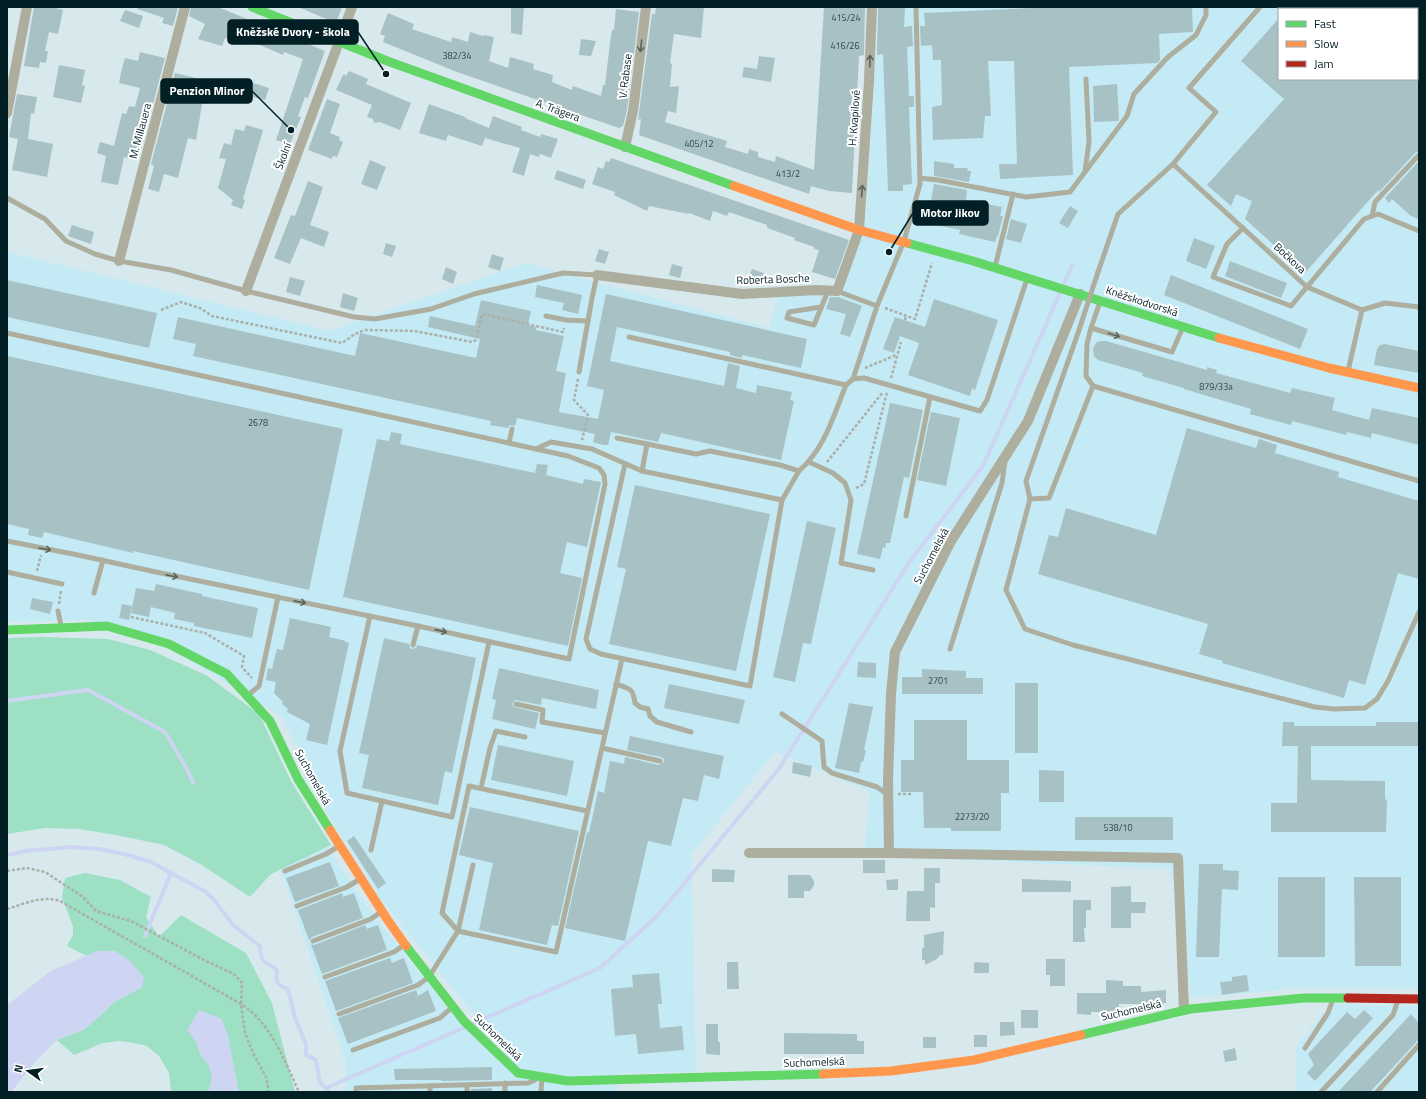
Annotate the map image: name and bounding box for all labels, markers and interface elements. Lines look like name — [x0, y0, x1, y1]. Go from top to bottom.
legend — [1278, 8, 1418, 80]
house number: 415/24 — [832, 11, 860, 24]
text: Fast — [1314, 14, 1337, 33]
callout: Kněžské Dvory - škola — [228, 20, 358, 44]
text: Kněžské Dvory - škola — [236, 22, 350, 41]
text: Slow — [1314, 34, 1339, 53]
one-way arrow — [637, 39, 645, 52]
house number: 416/26 — [831, 39, 859, 52]
house number: 382/34 — [443, 49, 471, 62]
street label: V. Rabase — [614, 52, 636, 99]
text: Jam — [1314, 54, 1334, 73]
one-way arrow — [866, 55, 873, 68]
callout: Penzion Minor — [161, 79, 252, 103]
text: Penzion Minor — [170, 81, 245, 100]
street label: H. Kvapilové — [844, 89, 864, 147]
street label: A. Trägera — [534, 95, 583, 126]
street label: M. Millauera — [125, 101, 155, 161]
house number: 405/12 — [685, 137, 713, 150]
street label: Školní — [271, 139, 296, 172]
house number: 413/2 — [776, 167, 800, 180]
one-way arrow — [858, 185, 865, 198]
callout: Motor Jikov — [913, 201, 988, 225]
text: Motor Jikov — [920, 203, 980, 222]
street label: Bočkova — [1270, 239, 1310, 277]
street label: Roberta Bosche — [736, 270, 810, 288]
street label: Kněžskodvorská — [1104, 282, 1181, 320]
one-way arrow — [1108, 332, 1121, 339]
house number: 879/33a — [1199, 380, 1233, 393]
house number: 2678 — [248, 416, 268, 429]
street label: Suchomelská — [910, 525, 953, 587]
one-way arrow — [38, 545, 51, 553]
one-way arrow — [166, 572, 179, 580]
one-way arrow — [293, 598, 306, 606]
one-way arrow — [434, 628, 447, 635]
house number: 2701 — [928, 674, 948, 687]
street label: Suchomelská — [291, 746, 335, 808]
house number: 2273/20 — [955, 810, 989, 823]
house number: 538/10 — [1104, 821, 1132, 834]
street label: Suchomelská — [1099, 995, 1163, 1025]
street label: Suchomelská — [470, 1010, 526, 1064]
north arrow — [8, 1051, 48, 1091]
street label: Suchomelská — [783, 1053, 845, 1071]
text: N — [10, 1063, 27, 1074]

